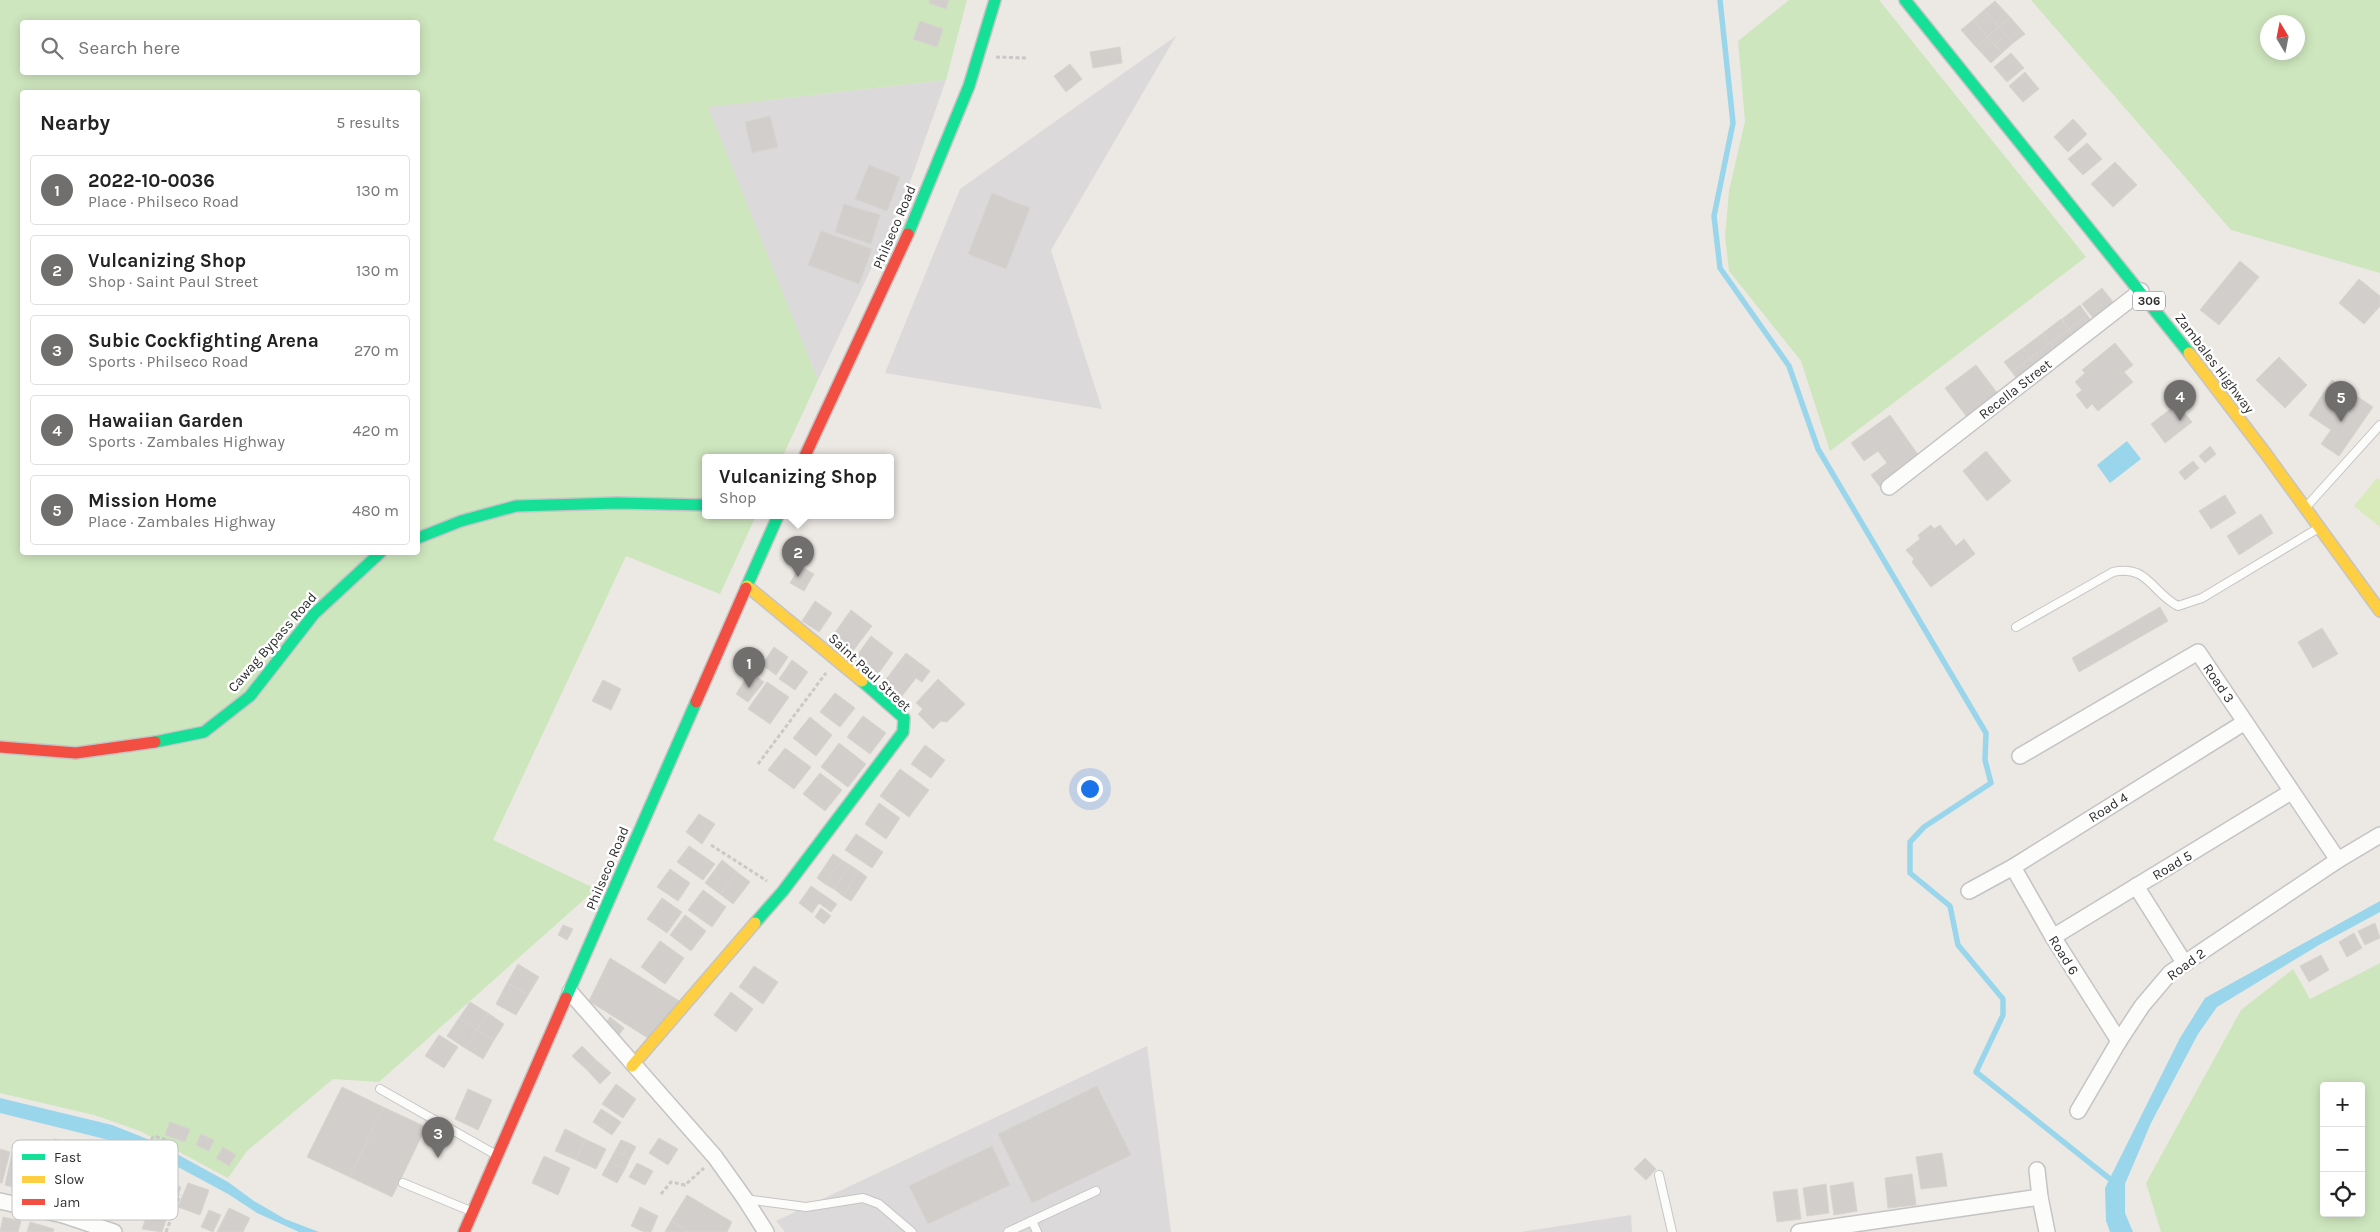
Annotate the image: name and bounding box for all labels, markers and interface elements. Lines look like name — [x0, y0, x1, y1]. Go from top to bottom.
north arrow — [2260, 15, 2305, 60]
search box — [20, 20, 420, 75]
icon: search — [38, 34, 66, 62]
text: Search here — [78, 37, 180, 59]
text: Nearby — [40, 111, 110, 135]
text: 5 results — [336, 113, 400, 132]
text: 2022-10-0036 — [88, 170, 215, 192]
text: 1 — [54, 181, 60, 200]
text: 130 m — [356, 181, 399, 200]
street label: Philseco Road — [869, 183, 920, 272]
text: Place · Philseco Road — [88, 192, 239, 211]
text: Vulcanizing Shop — [88, 250, 246, 272]
text: 2 — [52, 261, 62, 280]
text: 130 m — [356, 261, 399, 280]
text: Shop · Saint Paul Street — [88, 272, 258, 291]
road number: 306 — [2133, 292, 2165, 310]
street label: Zambales Highway — [2171, 310, 2258, 417]
text: Subic Cockfighting Arena — [88, 330, 319, 352]
text: 3 — [52, 341, 62, 360]
text: 270 m — [354, 341, 399, 360]
text: Sports · Philseco Road — [88, 352, 248, 371]
street label: Recella Street — [1976, 356, 2055, 423]
pin: 4 — [2164, 380, 2196, 421]
pin: 5 — [2325, 381, 2357, 422]
text: Hawaiian Garden — [88, 410, 243, 432]
text: 4 — [52, 421, 62, 440]
text: 420 m — [353, 421, 399, 440]
text: Sports · Zambales Highway — [88, 432, 285, 451]
popup — [702, 454, 894, 519]
text: Vulcanizing Shop — [719, 466, 877, 488]
text: Shop — [719, 488, 756, 507]
text: Mission Home — [88, 490, 217, 512]
text: 5 — [52, 501, 62, 520]
text: 480 m — [352, 501, 399, 520]
text: Place · Zambales Highway — [88, 512, 276, 531]
pin: 2 — [782, 536, 814, 577]
street label: Cawag Bypass Road — [224, 589, 320, 696]
street label: Saint Paul Street — [825, 630, 915, 715]
pin: 1 — [733, 647, 765, 688]
street label: Road 3 — [2199, 660, 2238, 706]
your location — [1077, 776, 1103, 802]
street label: Road 4 — [2085, 789, 2131, 826]
street label: Philseco Road — [582, 824, 633, 913]
street label: Road 5 — [2149, 847, 2195, 884]
street label: Road 6 — [2045, 932, 2082, 978]
street label: Road 2 — [2164, 945, 2209, 984]
map controls — [2320, 1082, 2365, 1217]
button: + — [2320, 1082, 2365, 1127]
pin: 3 — [422, 1117, 454, 1158]
button: − — [2320, 1127, 2365, 1172]
legend — [12, 1140, 178, 1220]
text: Fast — [54, 1149, 81, 1166]
text: Slow — [54, 1171, 84, 1188]
button: locate — [2320, 1172, 2365, 1217]
text: Jam — [54, 1194, 80, 1211]

